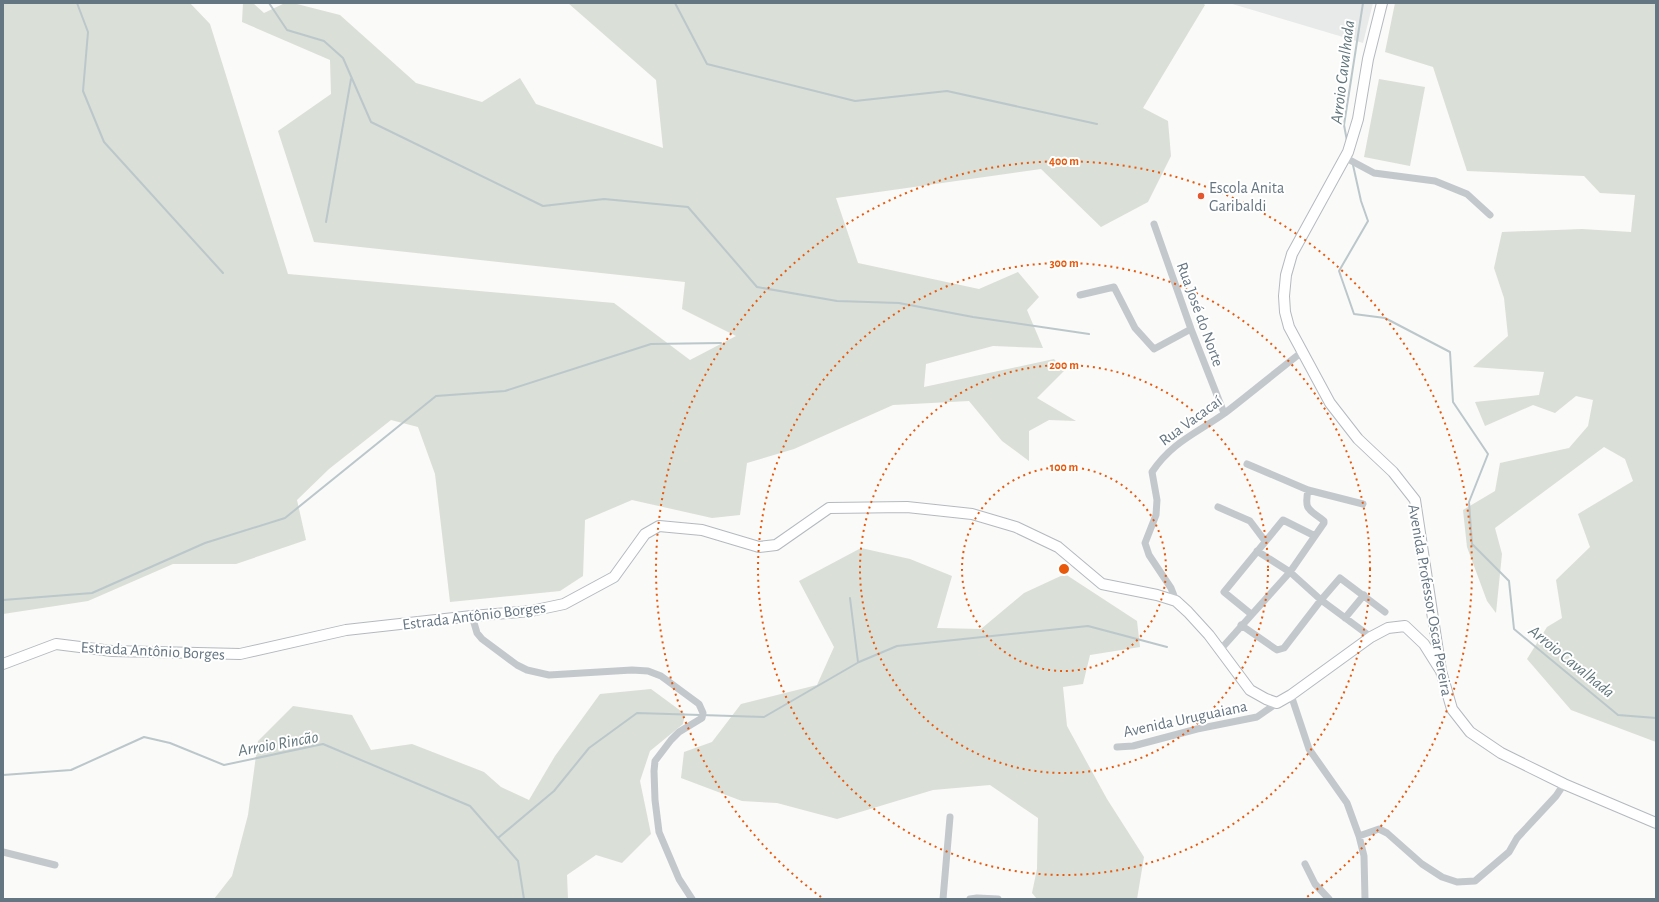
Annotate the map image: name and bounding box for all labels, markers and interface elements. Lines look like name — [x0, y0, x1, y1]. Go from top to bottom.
water label: Arroio Cavalhada — [1328, 19, 1357, 126]
text: 400 m — [1049, 155, 1079, 167]
place label: Escola Anita Garibaldi — [1209, 180, 1284, 214]
marker: Escola Anita Garibaldi — [1196, 191, 1206, 201]
text: 300 m — [1049, 257, 1079, 269]
street label: Rua José do Norte — [1174, 260, 1226, 369]
text: 200 m — [1049, 359, 1079, 371]
street label: Rua Vacacaí — [1156, 393, 1225, 449]
text: 100 m — [1050, 461, 1078, 473]
street label: Avenida Professor Oscar Pereira — [1405, 503, 1455, 697]
centre of rings — [1057, 562, 1071, 576]
street label: Estrada Antônio Borges — [401, 599, 547, 633]
water label: Arroio Cavalhada — [1525, 621, 1618, 701]
street label: Estrada Antônio Borges — [80, 639, 226, 663]
street label: Avenida Uruguaiana — [1122, 698, 1249, 740]
water label: Arroio Rincão — [236, 728, 320, 759]

